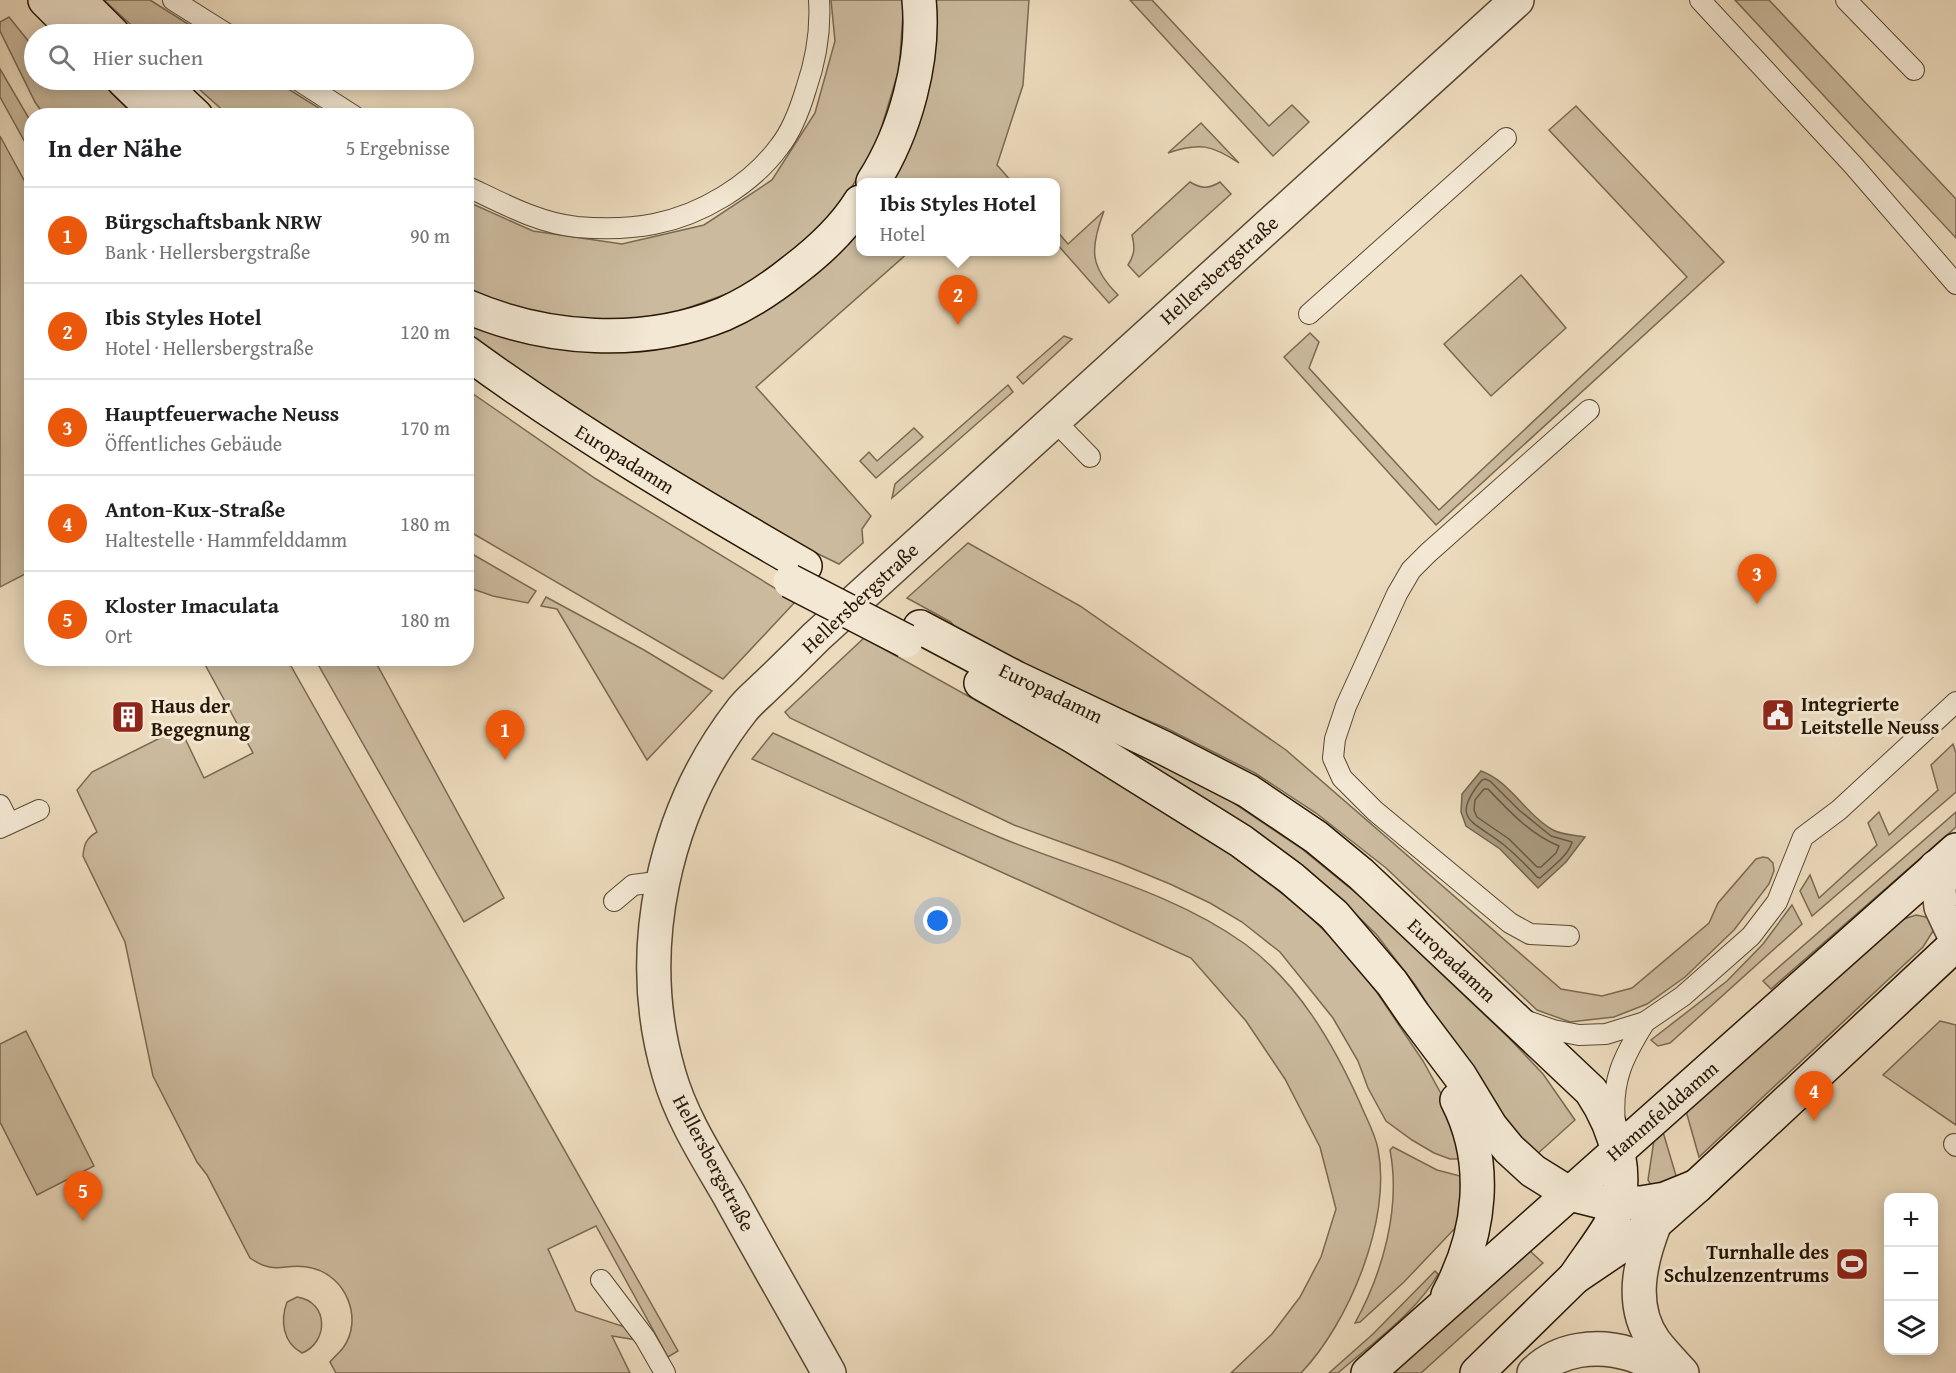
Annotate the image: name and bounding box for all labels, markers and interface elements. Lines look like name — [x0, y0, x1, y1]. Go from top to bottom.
search box — [24, 24, 474, 90]
icon: search — [45, 41, 78, 74]
text: Hier suchen — [93, 41, 203, 73]
text: In der Nähe — [48, 128, 182, 167]
text: 5 Ergebnisse — [346, 133, 450, 162]
popup — [856, 178, 1060, 256]
text: Ibis Styles Hotel — [880, 187, 1036, 219]
text: Bürgschaftsbank NRW — [105, 205, 322, 237]
street label: Hellersbergstraße — [1153, 208, 1284, 331]
text: Hotel — [880, 219, 925, 248]
text: 1 — [62, 221, 73, 250]
text: 90 m — [410, 221, 450, 250]
text: Bank · Hellersbergstraße — [105, 237, 310, 266]
pin: 2 — [938, 276, 978, 325]
text: Ibis Styles Hotel — [105, 301, 262, 333]
text: 2 — [62, 317, 73, 346]
text: 120 m — [400, 317, 450, 346]
text: Hotel · Hellersbergstraße — [105, 333, 314, 362]
text: Hauptfeuerwache Neuss — [105, 397, 339, 429]
text: 3 — [62, 413, 73, 442]
text: 170 m — [400, 413, 450, 442]
street label: Europadamm — [570, 417, 681, 501]
text: Öffentliches Gebäude — [105, 429, 282, 458]
text: Anton-Kux-Straße — [105, 493, 285, 525]
text: 4 — [62, 509, 73, 538]
text: 180 m — [400, 509, 450, 538]
text: Haltestelle · Hammfelddamm — [105, 525, 347, 554]
street label: Hellersbergstraße — [795, 536, 925, 660]
pin: 3 — [1738, 554, 1776, 604]
text: Kloster Imaculata — [105, 589, 279, 621]
text: 5 — [62, 605, 73, 634]
text: 180 m — [400, 605, 450, 634]
text: Ort — [105, 621, 132, 650]
street label: Europadamm — [994, 655, 1109, 730]
place label: Integrierte Leitstelle Neuss — [1801, 689, 1939, 741]
place label: Haus der Begegnung — [151, 691, 250, 743]
public building icon: Integrierte Leitstelle Neuss — [1760, 697, 1796, 733]
building icon: Haus der Begegnung — [110, 699, 146, 735]
pin: 1 — [486, 710, 524, 760]
your location — [923, 906, 952, 935]
street label: Europadamm — [1401, 911, 1504, 1009]
street label: Hammfelddamm — [1599, 1053, 1725, 1168]
pin: 4 — [1794, 1072, 1834, 1121]
street label: Hellersbergstraße — [666, 1089, 763, 1236]
pin: 5 — [64, 1172, 103, 1221]
map controls — [1884, 1193, 1938, 1355]
button: + — [1884, 1193, 1938, 1247]
place label: Turnhalle des Schulzenzentrums — [1664, 1237, 1829, 1289]
sports icon: Turnhalle des Schulzenzentrums — [1834, 1246, 1870, 1282]
button: − — [1884, 1247, 1938, 1301]
button: layers — [1884, 1301, 1938, 1355]

